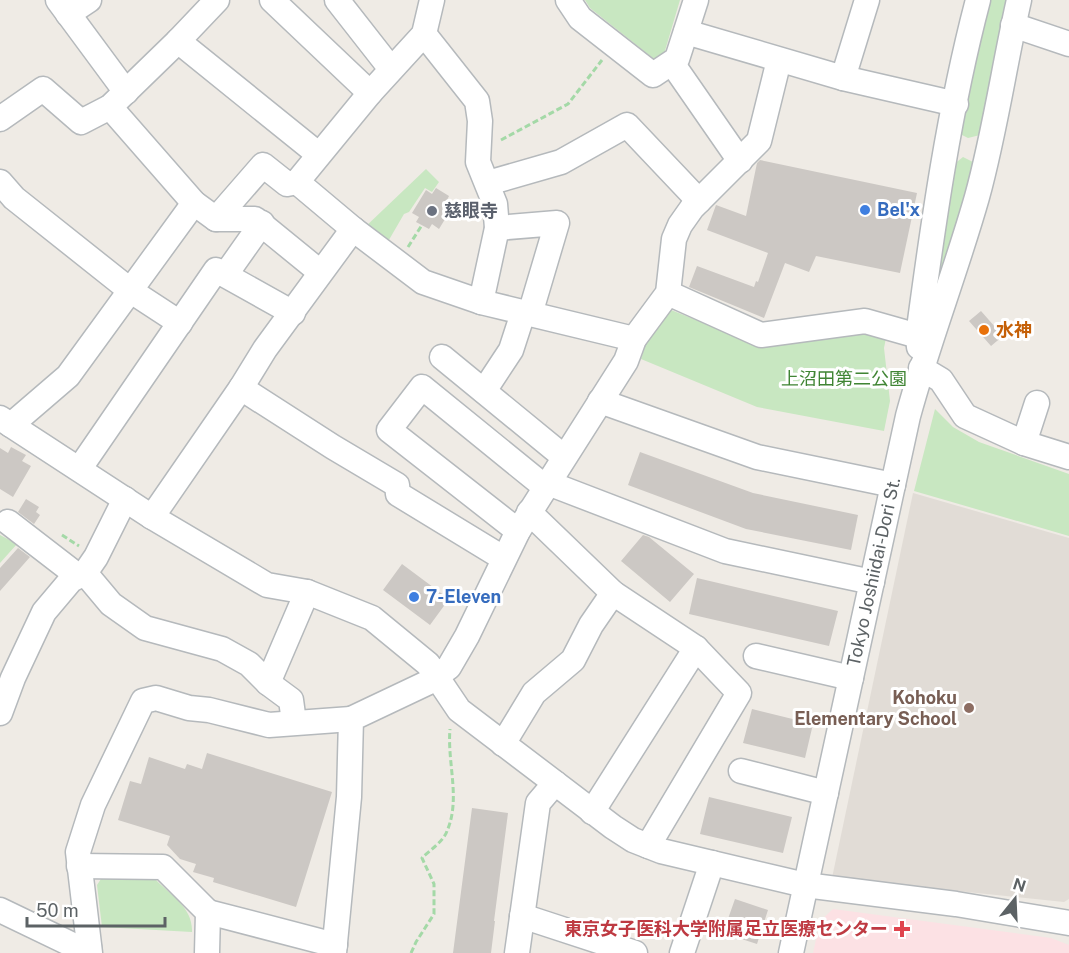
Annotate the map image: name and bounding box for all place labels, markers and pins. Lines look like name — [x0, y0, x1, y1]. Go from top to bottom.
place label: Bel'x — [877, 199, 921, 220]
place label: 慈眼寺 — [444, 200, 498, 221]
marker: Bel'x — [858, 203, 872, 217]
marker: 慈眼寺 — [425, 204, 439, 218]
place label: 水神 — [996, 319, 1032, 340]
marker: 水神 — [977, 323, 991, 337]
place label: 7-Eleven — [426, 586, 501, 607]
marker: 7-Eleven — [407, 590, 421, 604]
place label: Kohoku Elementary School — [794, 687, 957, 729]
marker: Kohoku Elementary School — [962, 701, 976, 715]
place label: 東京女子医科大学附属足立医療センター — [564, 918, 888, 939]
marker: 東京女子医科大学附属足立医療センター — [893, 920, 911, 938]

